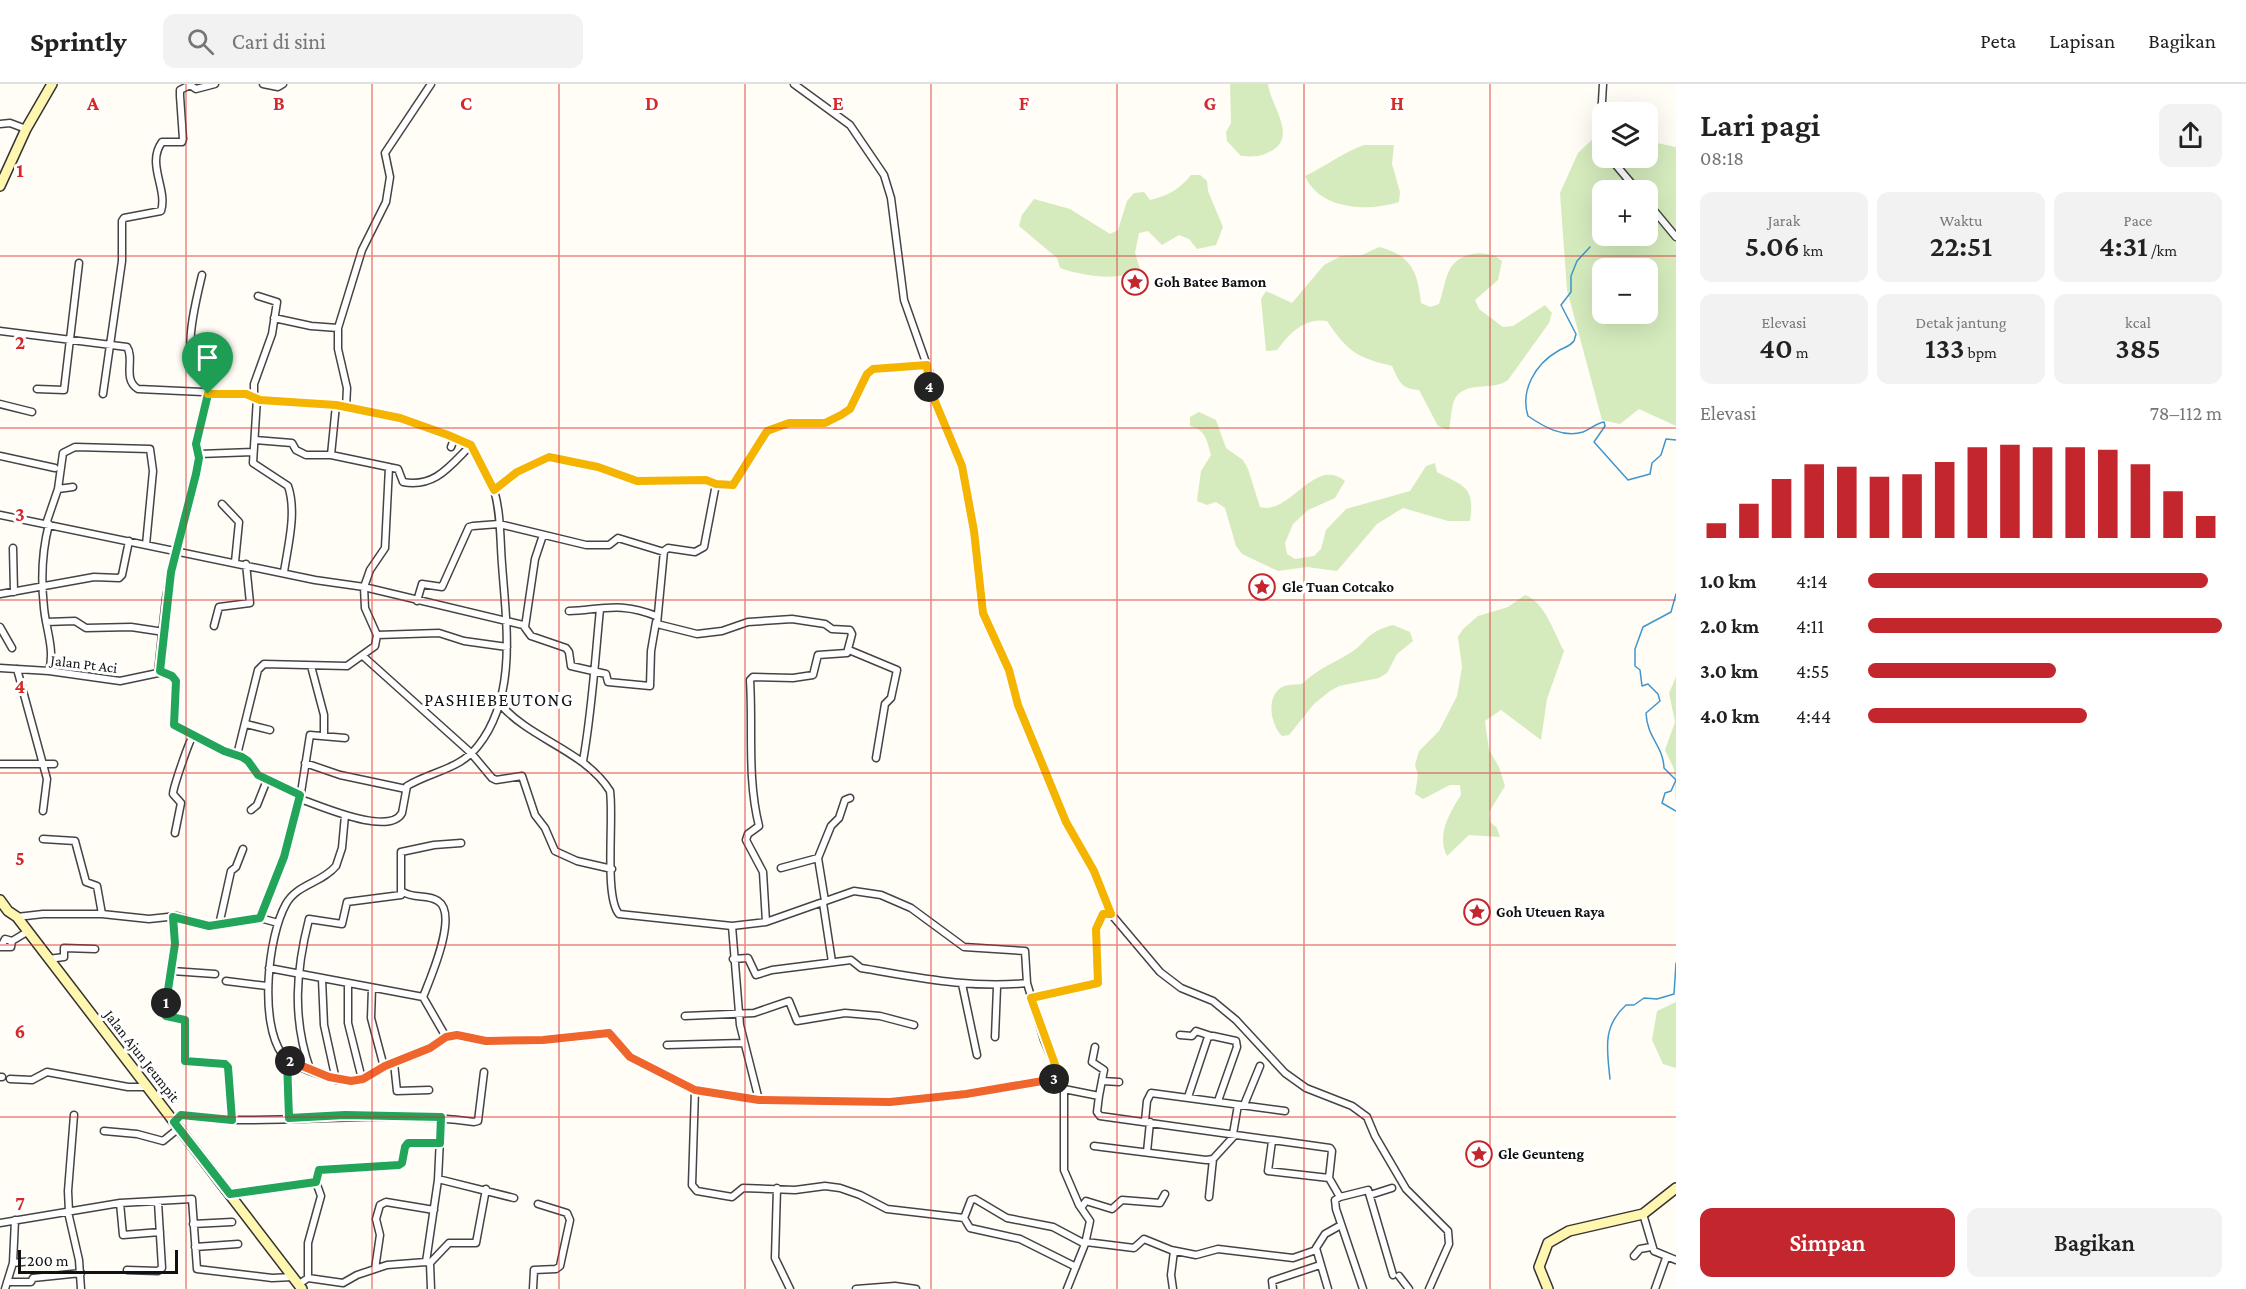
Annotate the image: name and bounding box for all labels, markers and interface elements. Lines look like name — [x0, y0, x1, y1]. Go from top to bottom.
search box — [163, 14, 583, 68]
icon: search — [184, 25, 217, 58]
text: Sprintly — [30, 26, 127, 57]
text: Cari di sini — [232, 29, 326, 54]
text: Peta — [1980, 29, 2016, 53]
text: Lapisan — [2049, 29, 2115, 53]
text: Bagikan — [2148, 29, 2216, 53]
text: A — [86, 92, 100, 114]
text: B — [273, 92, 285, 114]
text: C — [460, 92, 472, 114]
text: D — [645, 92, 659, 114]
text: E — [832, 92, 844, 114]
text: F — [1019, 92, 1030, 114]
text: G — [1204, 92, 1217, 114]
text: H — [1390, 92, 1404, 114]
map controls — [1592, 102, 1658, 324]
button: layers — [1592, 102, 1658, 168]
button: share — [2159, 104, 2222, 167]
text: Lari pagi — [1700, 106, 1820, 143]
text: 08:18 — [1700, 147, 1744, 169]
text: 1 — [16, 159, 24, 181]
button: + — [1592, 180, 1658, 246]
text: Jarak — [1768, 212, 1800, 229]
text: Waktu — [1940, 212, 1982, 229]
text: Pace — [2124, 212, 2152, 229]
text: 5.06 — [1745, 229, 1800, 262]
text: 22:51 — [1930, 229, 1992, 262]
text: 4:31 — [2099, 229, 2148, 262]
text: km — [1800, 242, 1823, 259]
text: /km — [2148, 242, 2177, 259]
button: − — [1592, 258, 1658, 324]
place icon: Goh Batee Bamon — [1120, 267, 1150, 297]
place label: Goh Batee Bamon — [1154, 274, 1267, 290]
text: Elevasi — [1761, 314, 1807, 331]
text: Detak jantung — [1915, 314, 2007, 331]
text: kcal — [2125, 314, 2151, 331]
text: 2 — [15, 331, 25, 353]
text: 40 — [1759, 331, 1793, 364]
text: 133 — [1925, 331, 1965, 364]
text: 385 — [2115, 331, 2161, 364]
pin — [182, 332, 233, 394]
icon: arrive — [191, 341, 224, 374]
text: m — [1793, 344, 1809, 361]
text: bpm — [1965, 344, 1997, 361]
pin: 4 — [914, 372, 944, 402]
text: 4 — [925, 378, 933, 395]
text: Elevasi — [1700, 402, 1756, 424]
text: 78–112 m — [2150, 402, 2222, 424]
text: 3 — [15, 503, 25, 525]
text: 1.0 km — [1700, 570, 1756, 592]
text: 4:14 — [1796, 570, 1828, 592]
place icon: Gle Tuan Cotcako — [1247, 572, 1277, 602]
place label: Gle Tuan Cotcako — [1282, 579, 1394, 595]
text: 2.0 km — [1700, 615, 1759, 637]
text: 4:11 — [1796, 615, 1824, 637]
street label: Jalan Pt Aci — [48, 652, 118, 677]
text: 3.0 km — [1700, 660, 1759, 682]
text: 4:55 — [1796, 660, 1829, 682]
text: 4 — [15, 675, 26, 697]
district label: PASHIEBEUTONG — [424, 690, 574, 710]
text: 4.0 km — [1700, 705, 1760, 727]
text: 4:44 — [1796, 705, 1831, 727]
text: 5 — [15, 847, 25, 869]
place icon: Goh Uteuen Raya — [1462, 897, 1492, 927]
place label: Goh Uteuen Raya — [1496, 904, 1606, 920]
pin: 1 — [151, 988, 181, 1018]
text: 1 — [163, 994, 169, 1011]
street label: Jalan Ajun Jeumpit — [99, 1005, 183, 1106]
text: 6 — [15, 1020, 25, 1042]
pin: 2 — [275, 1046, 305, 1076]
text: 2 — [286, 1052, 294, 1069]
pin: 3 — [1039, 1064, 1069, 1094]
text: 3 — [1050, 1070, 1058, 1087]
place icon: Gle Geunteng — [1464, 1139, 1494, 1169]
place label: Gle Geunteng — [1498, 1146, 1584, 1162]
text: 7 — [15, 1192, 25, 1214]
button: Simpan — [1700, 1208, 1955, 1277]
button: Bagikan — [1967, 1208, 2222, 1277]
scale bar — [18, 1247, 178, 1274]
text: 200 m — [27, 1252, 69, 1269]

